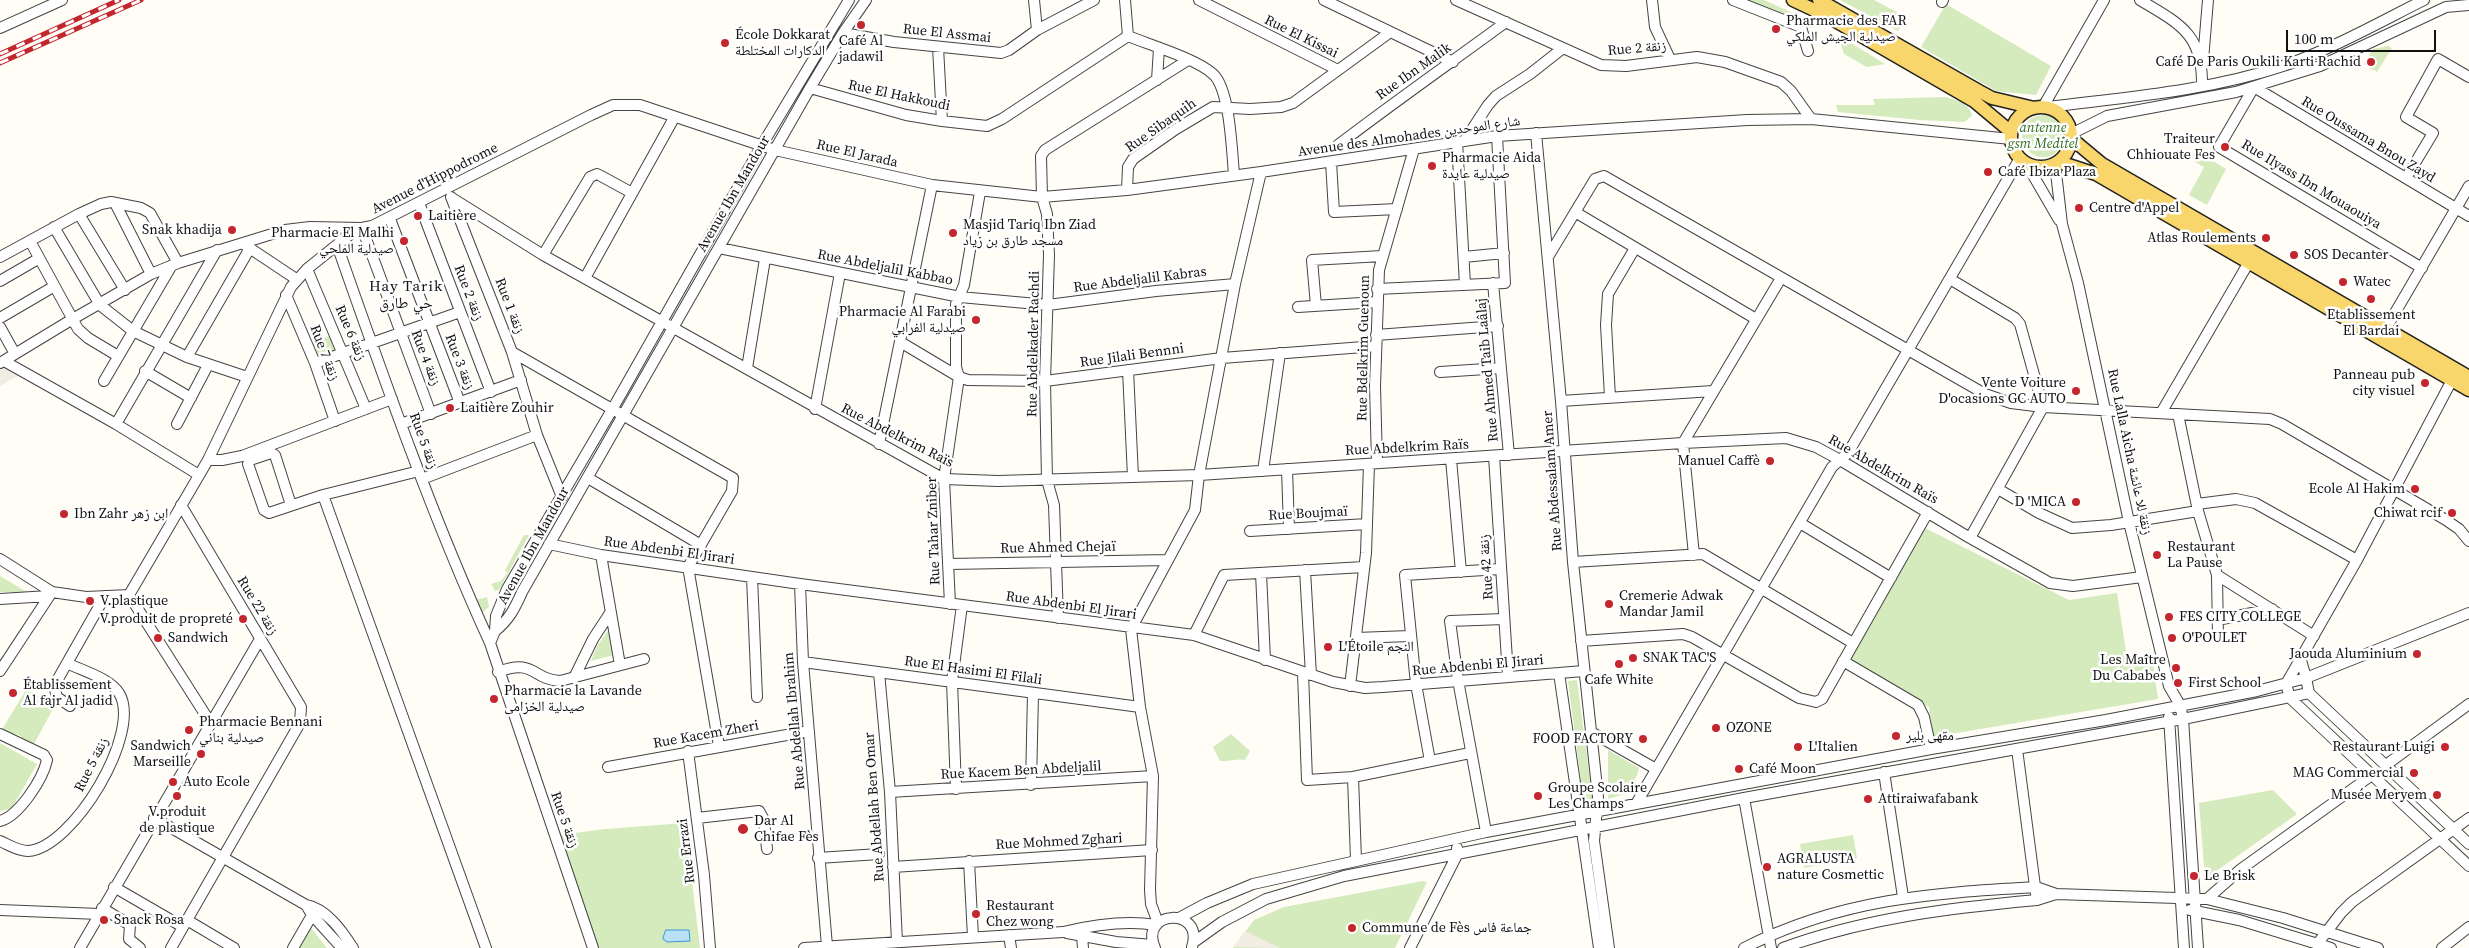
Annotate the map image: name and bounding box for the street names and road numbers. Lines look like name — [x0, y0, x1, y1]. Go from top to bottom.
street label: Rue El Kissai — [1261, 12, 1341, 62]
street label: Rue El Assmai — [902, 21, 992, 47]
street label: Rue 2 زنقة — [1607, 38, 1667, 60]
street label: Rue Ibn Malik — [1373, 40, 1455, 104]
street label: Rue El Hakkoudi — [846, 77, 952, 115]
street label: Rue Oussama Bnou Zayd — [2298, 93, 2438, 187]
street label: Rue Sibaquih — [1122, 95, 1200, 157]
street label: Avenue des Almohades شارع الموحدين — [1297, 113, 1521, 161]
street label: Avenue Ibn Mandour — [694, 133, 774, 255]
street label: Rue El Jarada — [815, 136, 899, 172]
street label: Rue Ilyass Ibn Mouaouiya — [2238, 137, 2384, 233]
street label: Avenue d'Hippodrome — [369, 140, 501, 218]
street label: Rue Abdeljalil Kabbao — [816, 247, 954, 289]
street label: Rue 2 زنقة — [450, 263, 486, 323]
street label: Rue Abdeljalil Kabras — [1072, 263, 1208, 297]
street label: Rue Abdelkader Rachdi — [1024, 271, 1044, 417]
street label: Rue Bdelkrim Guenoun — [1354, 275, 1374, 421]
street label: Rue 1 زنقة — [491, 276, 527, 336]
street label: Rue Ahmed Taib Laâlaj — [1473, 297, 1503, 443]
street label: Rue 6 زنقة — [331, 303, 369, 363]
street label: Rue 7 زنقة — [306, 323, 342, 383]
street label: Rue 4 زنقة — [407, 328, 443, 388]
street label: Rue 3 زنقة — [441, 332, 477, 392]
street label: Rue Jilali Bennni — [1079, 340, 1185, 372]
street label: Rue Lalla Aicha زنقة للا عائشة — [2103, 367, 2155, 537]
street label: Rue Abdelkrim Raïs — [838, 400, 956, 472]
street label: Rue Abdessalam Amer — [1540, 410, 1566, 552]
street label: Rue 5 زنقة — [405, 411, 441, 471]
street label: Rue Abdelkrim Raïs — [1825, 432, 1941, 508]
street label: Rue Abdelkrim Raïs — [1345, 436, 1469, 460]
street label: Rue Tahar Zniber — [924, 476, 944, 586]
street label: Avenue Ibn Mandour — [495, 484, 573, 608]
street label: Rue Boujmaï — [1268, 504, 1348, 524]
street label: Rue Abdenbi El Jirari — [603, 534, 735, 568]
street label: Rue 42 زنقة — [1476, 534, 1498, 600]
street label: Rue Ahmed Chejaï — [1000, 539, 1116, 557]
street label: Rue 22 زنقة — [233, 574, 281, 638]
street label: Rue Abdenbi El Jirari — [1005, 589, 1137, 623]
street label: Rue Abdellah Ibrahim — [781, 651, 809, 791]
street label: Rue Abdenbi El Jirari — [1412, 652, 1544, 680]
street label: Rue El Hasimi El Filali — [903, 653, 1043, 689]
street label: Rue Kacem Zheri — [652, 717, 760, 753]
street label: Rue Abdellah Ben Omar — [861, 732, 889, 882]
street label: Rue 5 زنقة — [71, 735, 113, 795]
street label: Rue Kacem Ben Abdeljalil — [940, 758, 1102, 784]
street label: Rue 5 زنقة — [547, 790, 581, 850]
street label: Rue Errazi — [675, 818, 699, 884]
street label: Rue Mohmed Zghari — [995, 830, 1123, 854]

